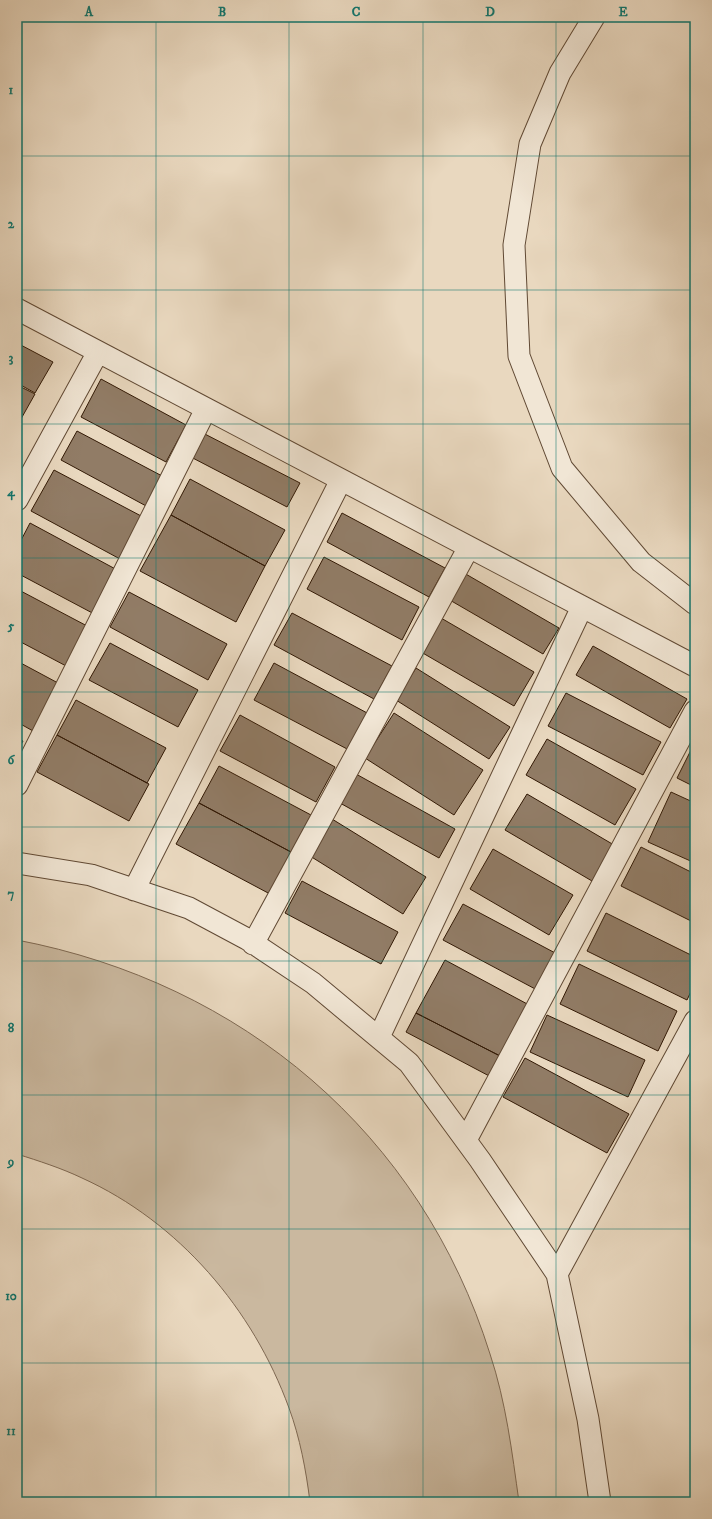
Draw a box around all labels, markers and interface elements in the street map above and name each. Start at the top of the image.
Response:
text: A [84,4,94,20]
text: B [218,4,226,20]
text: C [352,4,361,20]
text: D [485,4,495,20]
text: E [618,4,628,20]
text: 1 [9,82,14,98]
text: 2 [8,216,15,232]
text: 3 [9,350,14,366]
text: 4 [6,484,15,501]
text: 5 [7,618,15,634]
text: 6 [8,752,16,768]
text: 7 [8,886,15,902]
text: 8 [8,1020,15,1036]
text: 9 [7,1154,14,1170]
text: 10 [5,1288,17,1304]
text: 11 [6,1423,16,1439]

